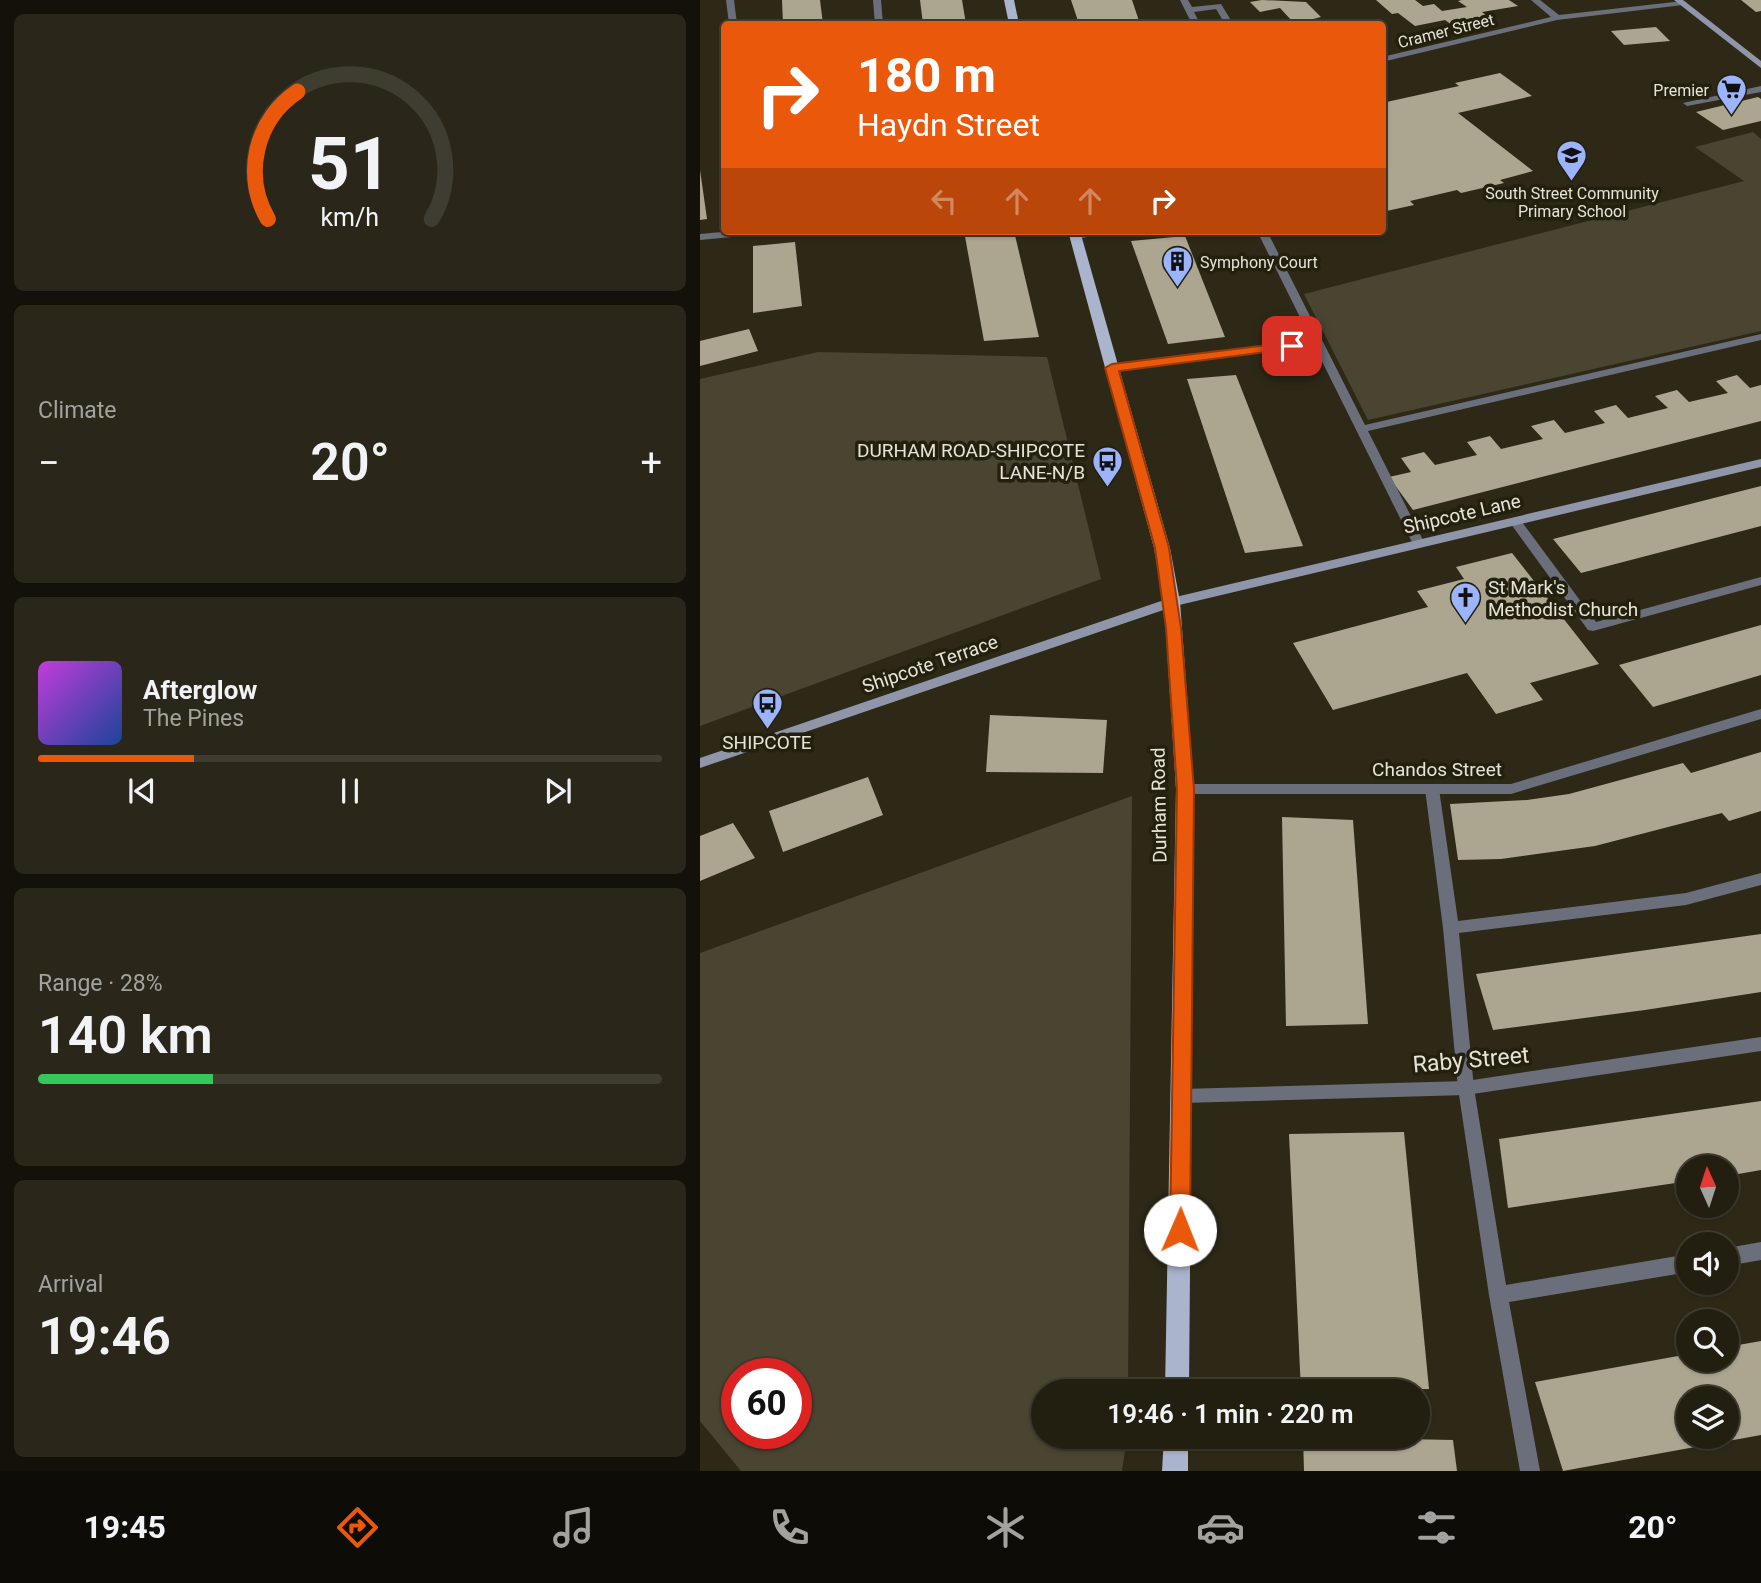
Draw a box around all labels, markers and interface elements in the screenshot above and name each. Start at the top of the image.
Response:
street label: Cramer Street [1396,10,1496,52]
text: 180 m [857,47,996,104]
icon: right [742,49,833,140]
supermarket icon: Premier [1715,73,1749,117]
place label: Premier [1653,81,1710,100]
text: Haydn Street [857,106,1040,144]
text: 51 [308,121,392,207]
school or university icon: South Street Community Primary School [1555,139,1589,183]
icon: left [925,182,963,220]
icon: ahead [998,182,1036,220]
icon: ahead [1071,182,1109,220]
icon: right [1144,182,1182,220]
place label: South Street Community Primary School [1485,184,1659,221]
text: km/h [321,203,379,232]
building icon: Symphony Court [1160,245,1194,289]
place label: Symphony Court [1200,253,1318,272]
pin [1262,316,1322,376]
icon: arrive [1273,327,1311,365]
text: Climate [38,397,117,424]
text: 20° [310,432,390,493]
place label: DURHAM ROAD-SHIPCOTE LANE-N/B [857,439,1085,484]
text: − [38,441,60,485]
text: + [640,441,662,485]
bus stop icon: DURHAM ROAD-SHIPCOTE LANE-N/B [1091,444,1125,488]
street label: Shipcote Lane [1401,489,1523,539]
place label: St Mark's Methodist Church [1488,576,1638,621]
church icon: St Mark's Methodist Church [1448,581,1482,625]
street label: Shipcote Terrace [859,630,1001,698]
text: Afterglow [143,675,257,705]
bus stop icon: SHIPCOTE [750,686,784,730]
text: The Pines [143,705,244,732]
place label: SHIPCOTE [722,731,812,754]
street label: Durham Road [1146,747,1172,863]
street label: Chandos Street [1372,758,1502,781]
icon: previous [123,772,161,810]
icon: pause [331,772,369,810]
icon: next [539,772,577,810]
text: Range · 28% [38,970,163,997]
text: 140 km [38,1005,213,1066]
street label: Raby Street [1412,1041,1530,1079]
north arrow [1676,1155,1740,1218]
map controls [1676,1155,1739,1449]
position arrow [1143,1193,1217,1267]
button: sound [1676,1232,1739,1295]
text: Arrival [38,1271,103,1298]
text: 19:46 [38,1306,171,1367]
button: search [1676,1309,1739,1372]
speed limit sign: 60 [721,1358,812,1449]
button: layers [1676,1386,1739,1449]
text: 19:46 · 1 min · 220 m [1107,1399,1354,1429]
icon: directions [333,1503,382,1552]
icon: music [549,1503,598,1552]
icon: phone [765,1503,814,1552]
icon: climate [981,1503,1030,1552]
icon: car [1196,1503,1245,1552]
icon: filters [1412,1503,1461,1552]
text: 19:45 [83,1508,166,1546]
text: 20° [1628,1508,1677,1546]

